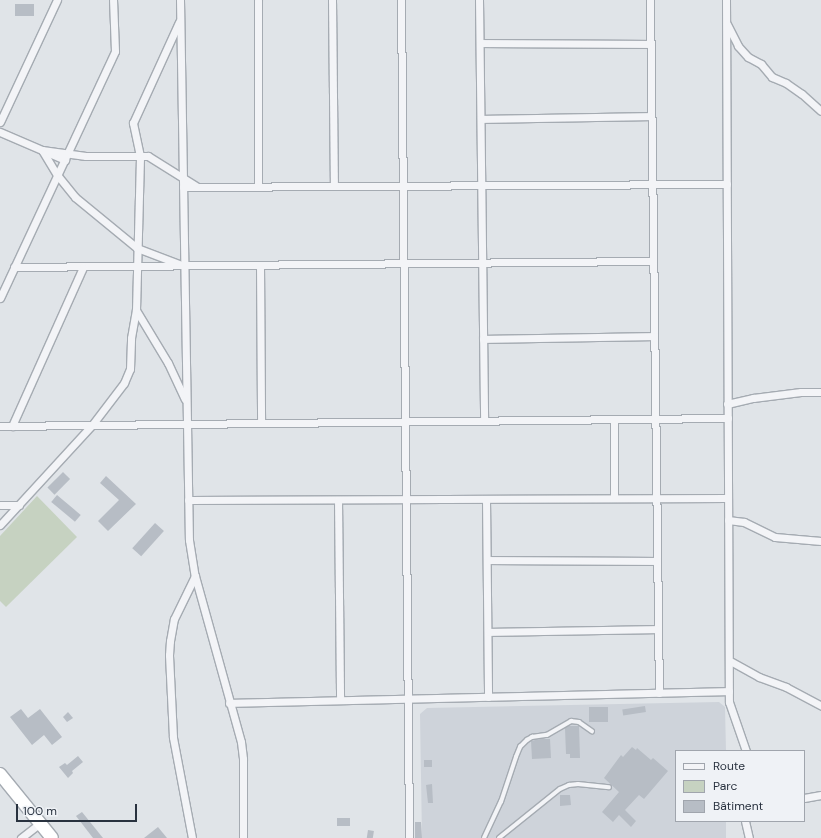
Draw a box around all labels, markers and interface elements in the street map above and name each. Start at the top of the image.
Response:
legend [675,750,805,822]
text: Route [713,758,745,774]
text: Parc [713,778,737,794]
scale bar [18,796,139,822]
text: Bâtiment [713,798,763,814]
text: 100 m [23,803,57,819]

